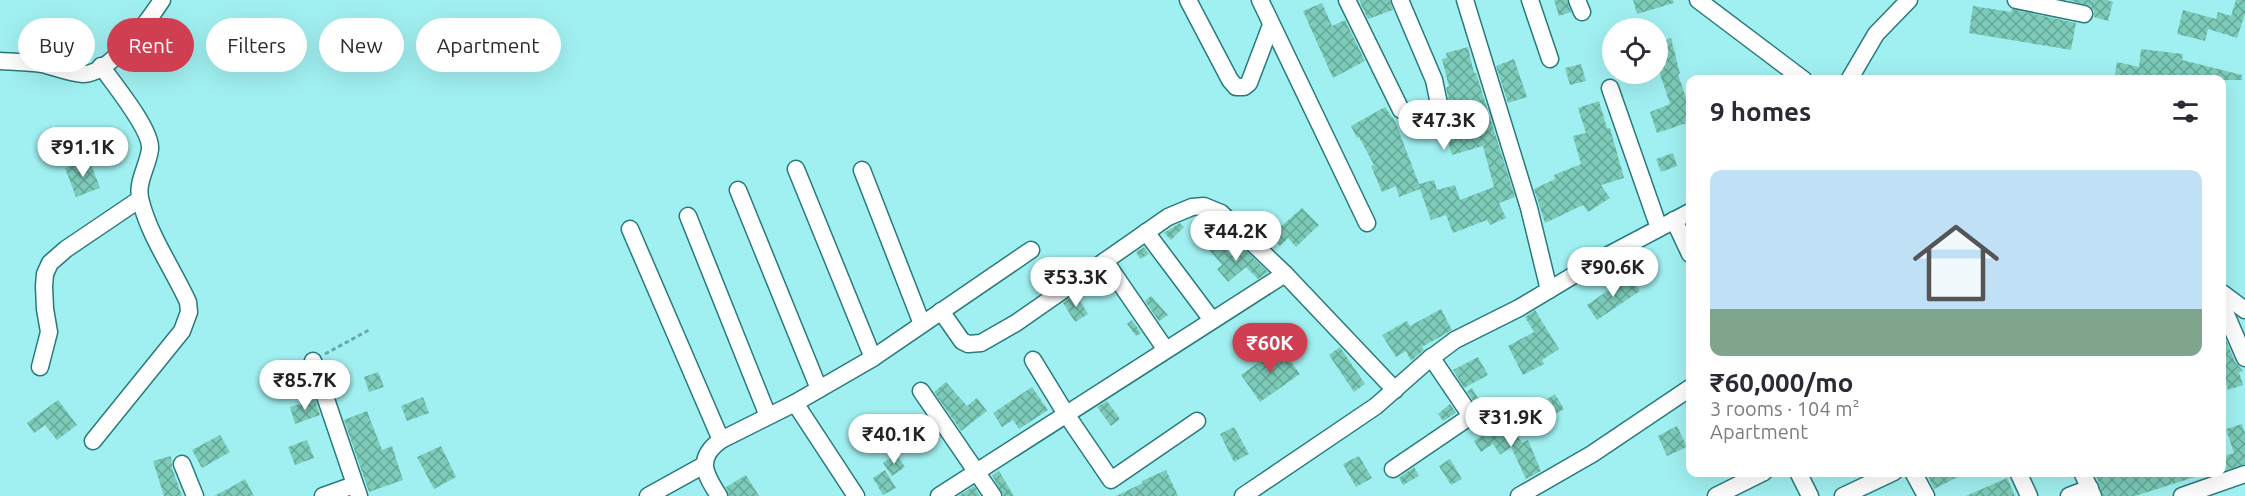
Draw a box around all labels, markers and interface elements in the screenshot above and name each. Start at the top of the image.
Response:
chip: Buy [18,18,95,72]
chip: Rent [107,18,194,72]
chip: Filters [206,18,307,72]
chip: New [319,18,404,72]
chip: Apartment [416,18,561,72]
map controls [1602,18,1668,84]
button: locate [1602,18,1668,84]
icon: filters [2169,95,2202,128]
text: 9 homes [1710,97,1811,126]
pin: ₹47.3K [1395,100,1493,151]
text: ₹47.3K [1412,108,1476,131]
pin: ₹91.1K [34,127,132,178]
text: ₹91.1K [51,135,115,158]
icon: home [1902,209,2010,317]
pin: ₹44.2K [1187,211,1285,262]
text: ₹44.2K [1204,219,1268,242]
pin: ₹90.6K [1564,247,1662,298]
text: ₹90.6K [1581,255,1645,278]
pin: ₹53.3K [1027,257,1125,308]
text: ₹53.3K [1044,265,1108,288]
pin: ₹60K [1234,323,1306,374]
text: ₹60K [1246,331,1294,354]
pin: ₹85.7K [256,360,354,411]
text: ₹85.7K [273,368,337,391]
text: ₹60,000/mo [1710,368,1853,397]
pin: ₹31.9K [1462,397,1560,448]
text: 3 rooms · 104 m² [1710,397,1860,420]
text: ₹31.9K [1479,405,1543,428]
pin: ₹40.1K [845,414,943,465]
text: Apartment [1710,420,1808,443]
text: ₹40.1K [862,422,926,445]

